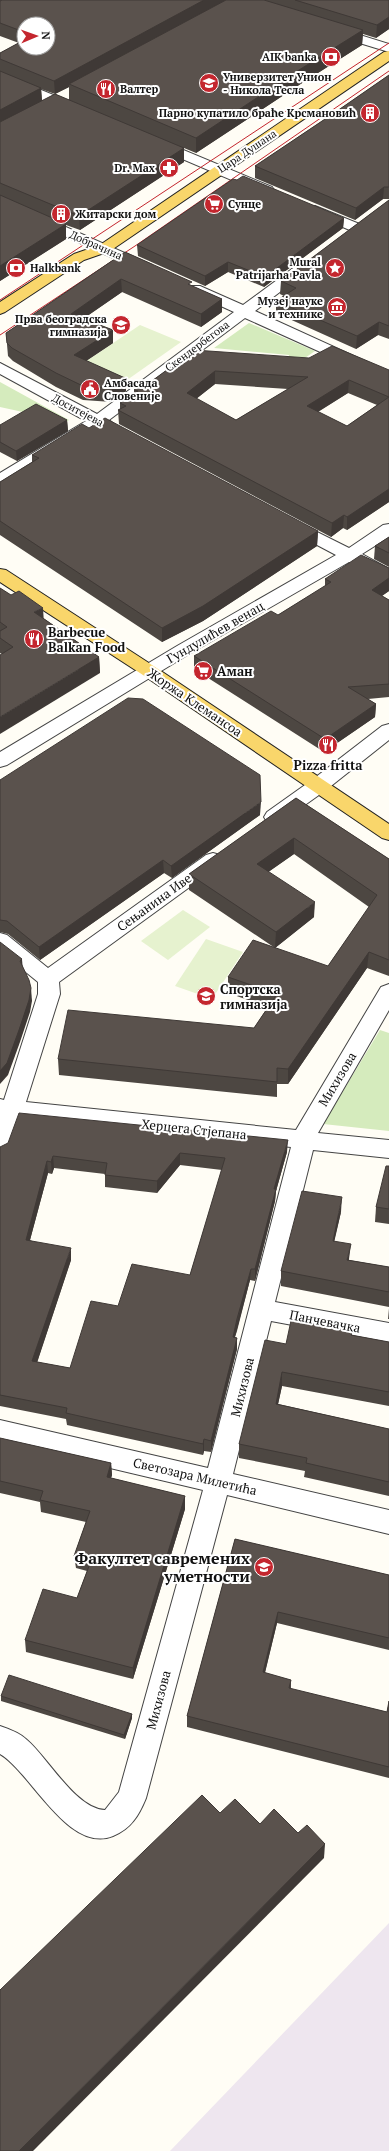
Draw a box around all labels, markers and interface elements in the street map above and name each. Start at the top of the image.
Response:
north arrow [16,16,56,56]
text: N [39,31,53,41]
bank icon: AIK banka [320,46,342,68]
place label: AIK banka [262,50,317,64]
place label: Универзитет Унион - Никола Тесла [223,70,332,97]
school or university icon: Универзитет Унион - Никола Тесла [198,72,220,94]
restaurant icon: Валтер [95,78,117,100]
place label: Валтер [120,82,159,96]
building icon: Парно купатило браће Крсмановић [359,102,381,124]
place label: Парно купатило браће Крсмановић [159,106,356,120]
street label: Цара Душана [215,126,279,176]
pharmacy icon: Dr. Max [158,157,180,179]
place label: Dr. Max [114,161,156,175]
supermarket icon: Сунце [203,193,225,215]
place label: Сунце [228,197,261,211]
building icon: Житарски дом [50,203,72,225]
place label: Житарски дом [75,207,157,221]
street label: Добрачина [67,227,125,263]
place label: Mural Patrijarha Pavla [236,255,321,282]
bank icon: Halkbank [5,257,27,279]
place icon: Mural Patrijarha Pavla [324,257,346,279]
place label: Halkbank [30,261,81,275]
place label: Музеј науке и технике [258,294,323,321]
museum icon: Музеј науке и технике [326,296,348,318]
place label: Прва београдска гимназија [15,312,107,339]
school or university icon: Прва београдска гимназија [110,314,132,336]
street label: Скендербегова [162,317,232,375]
place label: Амбасада Словеније [104,376,160,403]
public building icon: Амбасада Словеније [79,378,101,400]
street label: Доситејева [50,391,107,430]
street label: Гундулићев венац [163,597,267,667]
place label: Barbecue Balkan Food [48,623,126,656]
restaurant icon: Barbecue Balkan Food [23,628,45,650]
supermarket icon: Аман [192,660,214,682]
place label: Аман [217,662,253,680]
street label: Жоржа Клемансоа [144,664,246,741]
restaurant icon: Pizza fritta [317,734,339,756]
place label: Pizza fritta [294,756,363,774]
street label: Сењанина Иве [113,869,195,935]
place label: Спортска гимназија [220,980,288,1013]
school or university icon: Спортска гимназија [195,985,217,1007]
street label: Михизова [314,1048,361,1110]
street label: Херцега Стјепана [140,1115,248,1144]
street label: Панчевачка [288,1305,362,1337]
street label: Михизова [226,1355,258,1419]
street label: Светозара Милетића [131,1453,259,1499]
place label: Факултет савремених уметности [75,1547,250,1587]
school or university icon: Факултет савремених уметности [253,1556,275,1578]
street label: Михизова [141,1668,175,1732]

